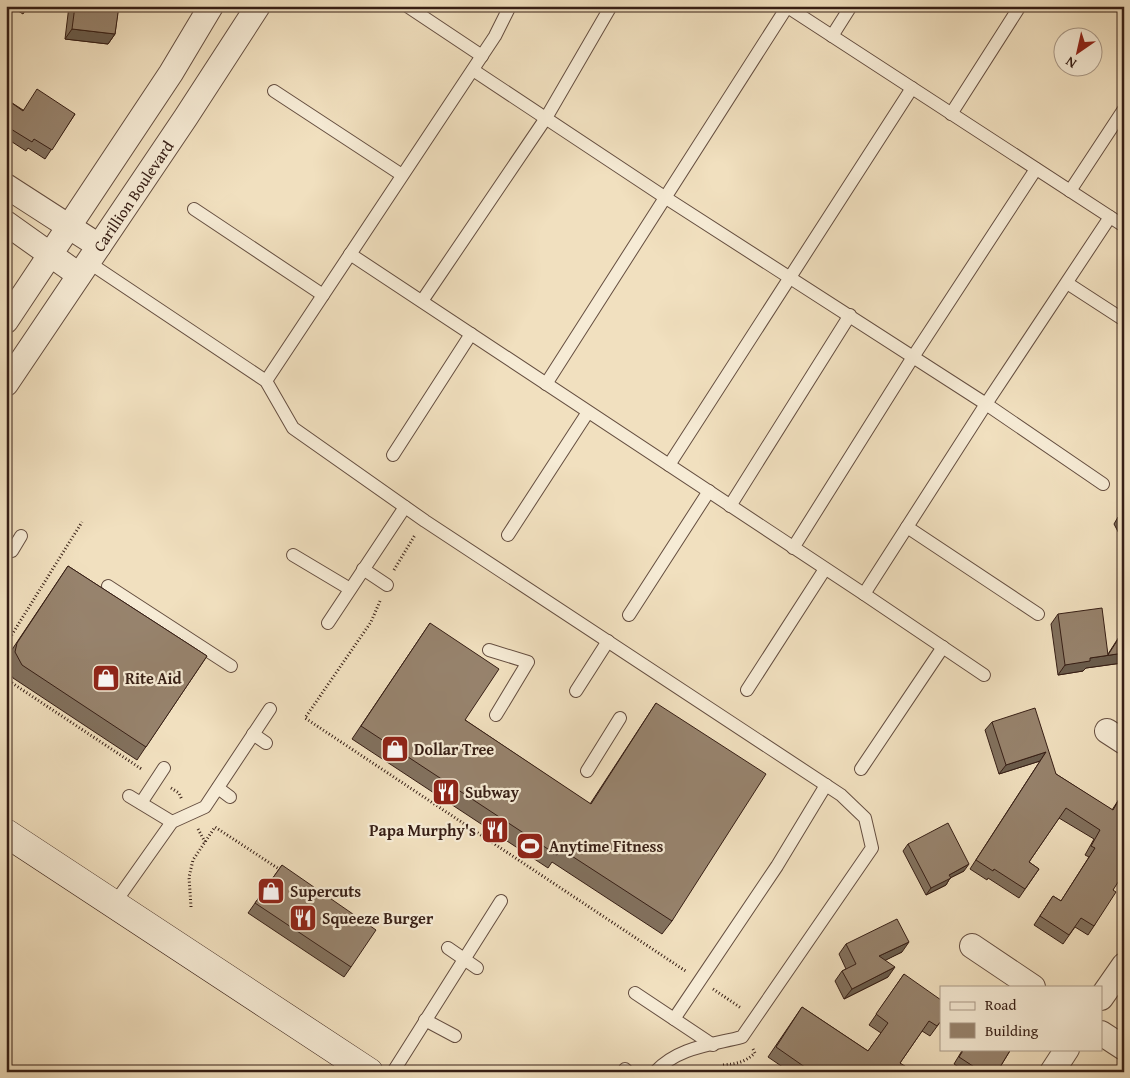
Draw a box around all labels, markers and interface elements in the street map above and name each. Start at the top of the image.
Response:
north arrow [1052,28,1102,78]
text: N [1061,52,1080,74]
street label: Carillion Boulevard [87,135,179,256]
shop icon: Rite Aid [91,663,121,693]
place label: Rite Aid [125,666,183,690]
shop icon: Dollar Tree [380,734,410,764]
place label: Dollar Tree [414,737,494,761]
restaurant icon: Subway [431,777,461,807]
place label: Subway [465,780,520,804]
restaurant icon: Papa Murphy's [480,815,510,845]
place label: Papa Murphy's [369,818,476,842]
sports icon: Anytime Fitness [515,831,545,861]
place label: Anytime Fitness [549,834,663,858]
shop icon: Supercuts [256,876,286,906]
place label: Supercuts [290,879,361,903]
restaurant icon: Squeeze Burger [288,903,318,933]
place label: Squeeze Burger [322,906,434,930]
legend [940,986,1102,1050]
text: Road [985,994,1016,1015]
text: Building [985,1020,1039,1041]

